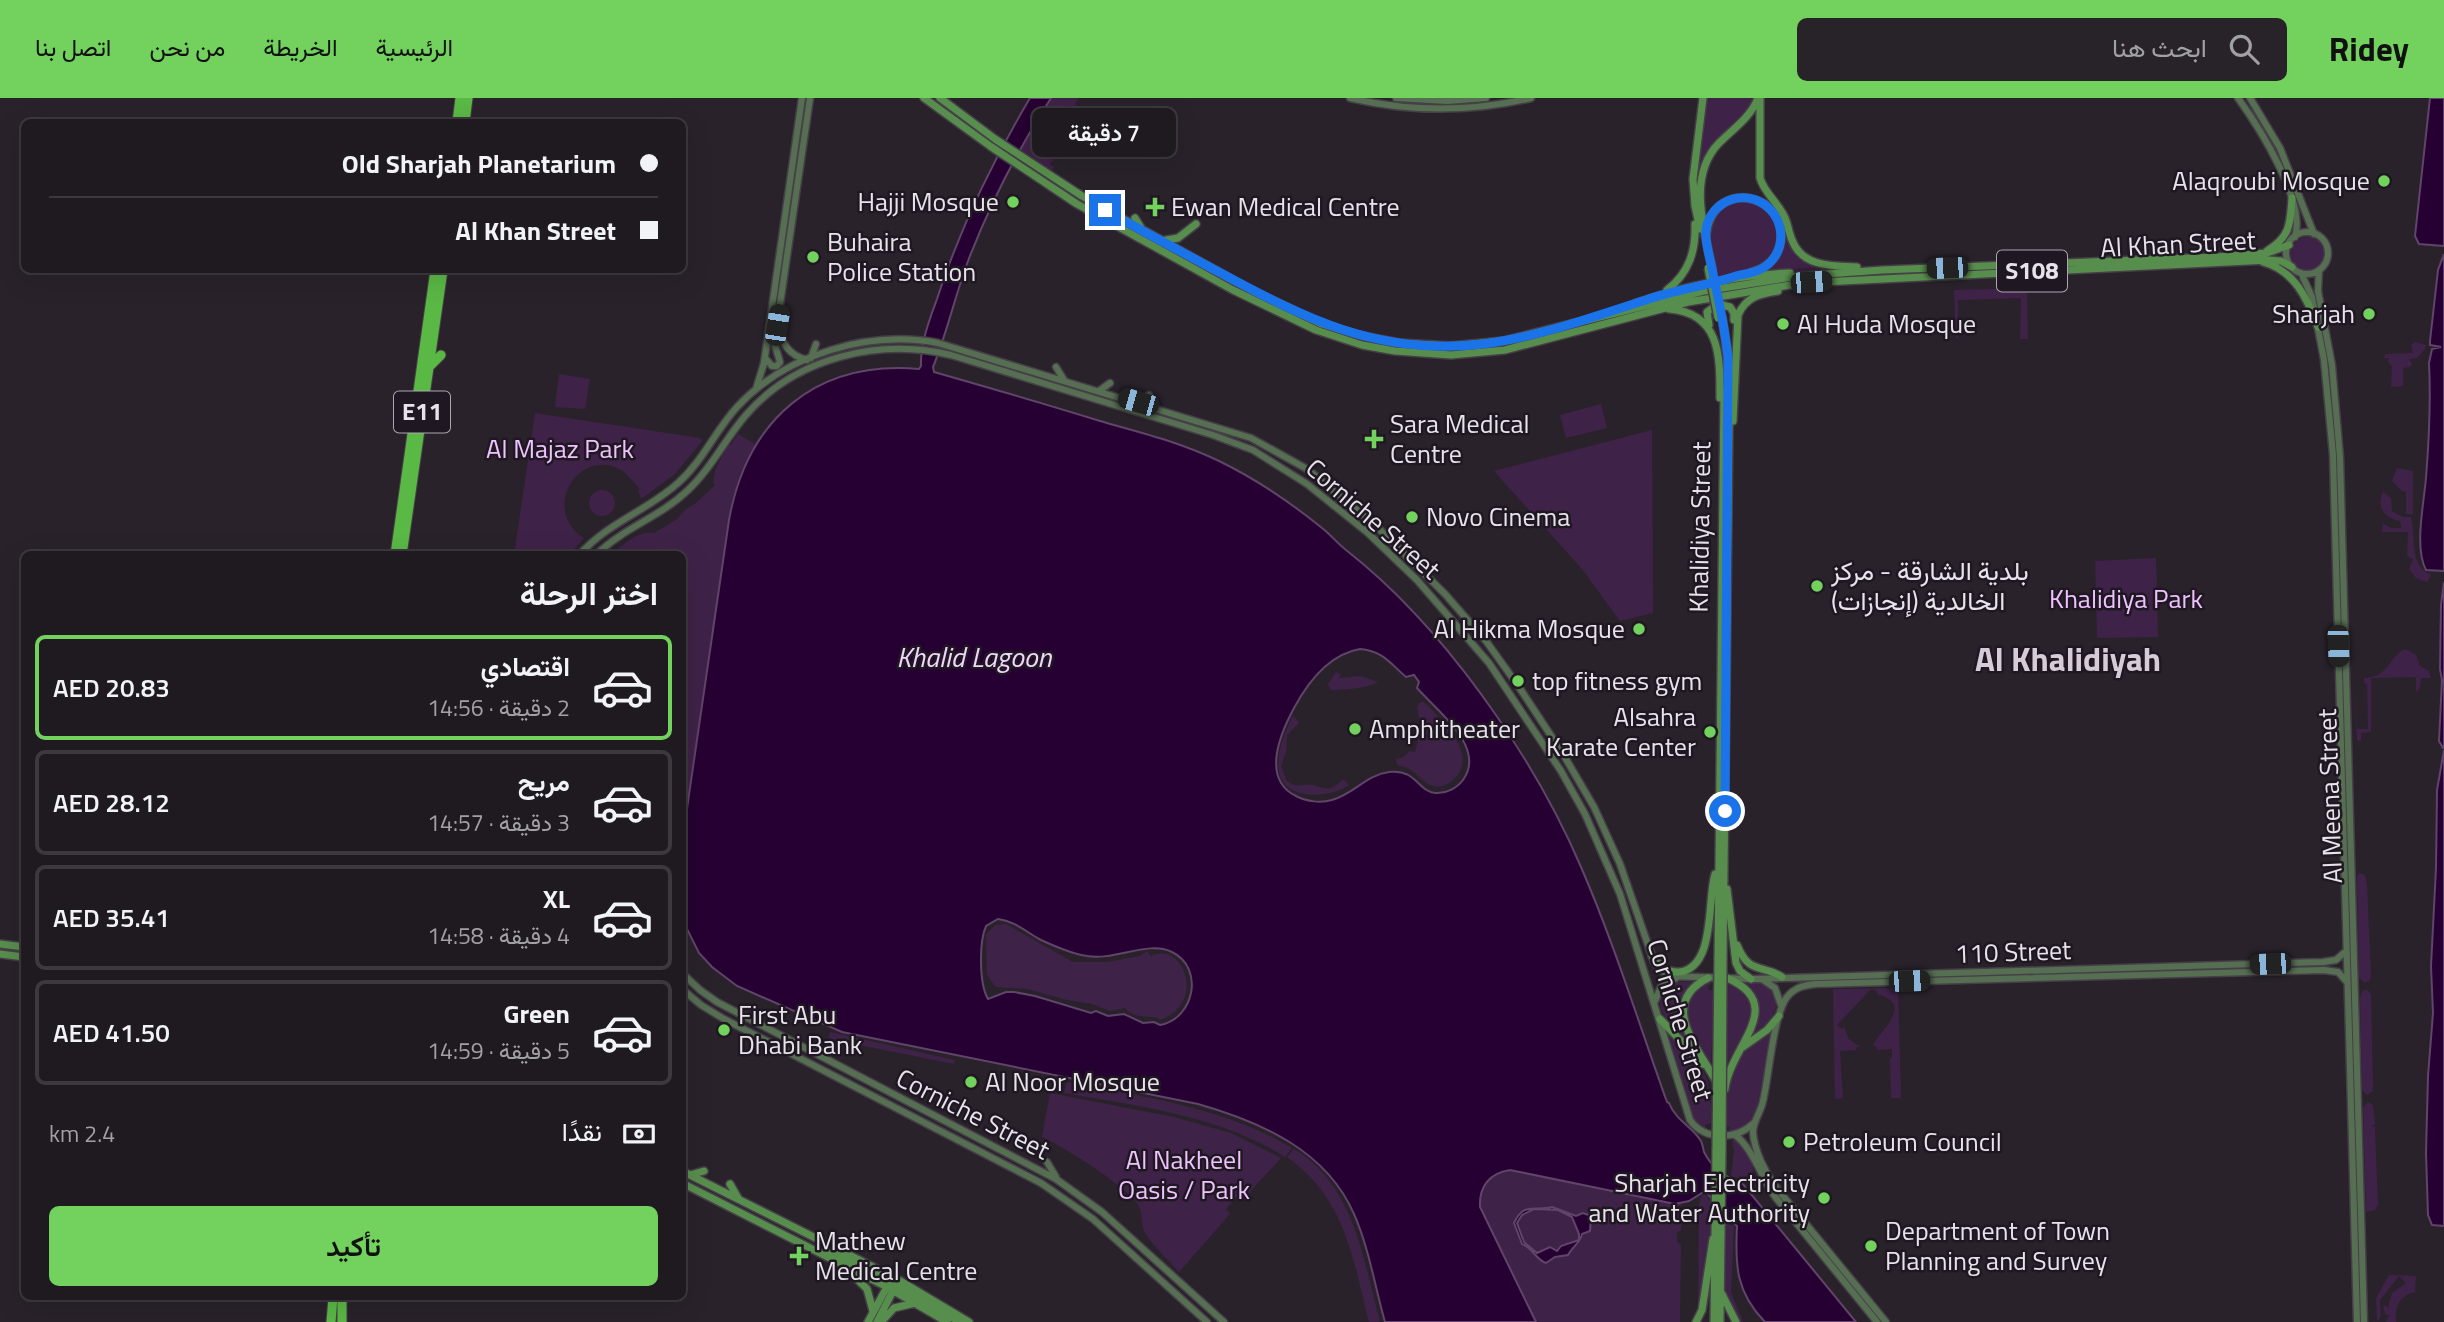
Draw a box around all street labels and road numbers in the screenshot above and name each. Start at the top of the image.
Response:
street label: Al Khan Street [2099,220,2257,267]
road number: S108 [1997,251,2067,292]
road number: E11 [394,391,450,432]
street label: Khalidiya Street [1679,441,1720,613]
street label: Corniche Street [1297,449,1449,588]
street label: Al Meena Street [2307,708,2352,884]
street label: 110 Street [1954,930,2072,973]
street label: Corniche Street [1637,934,1724,1106]
street label: Corniche Street [890,1058,1057,1169]

